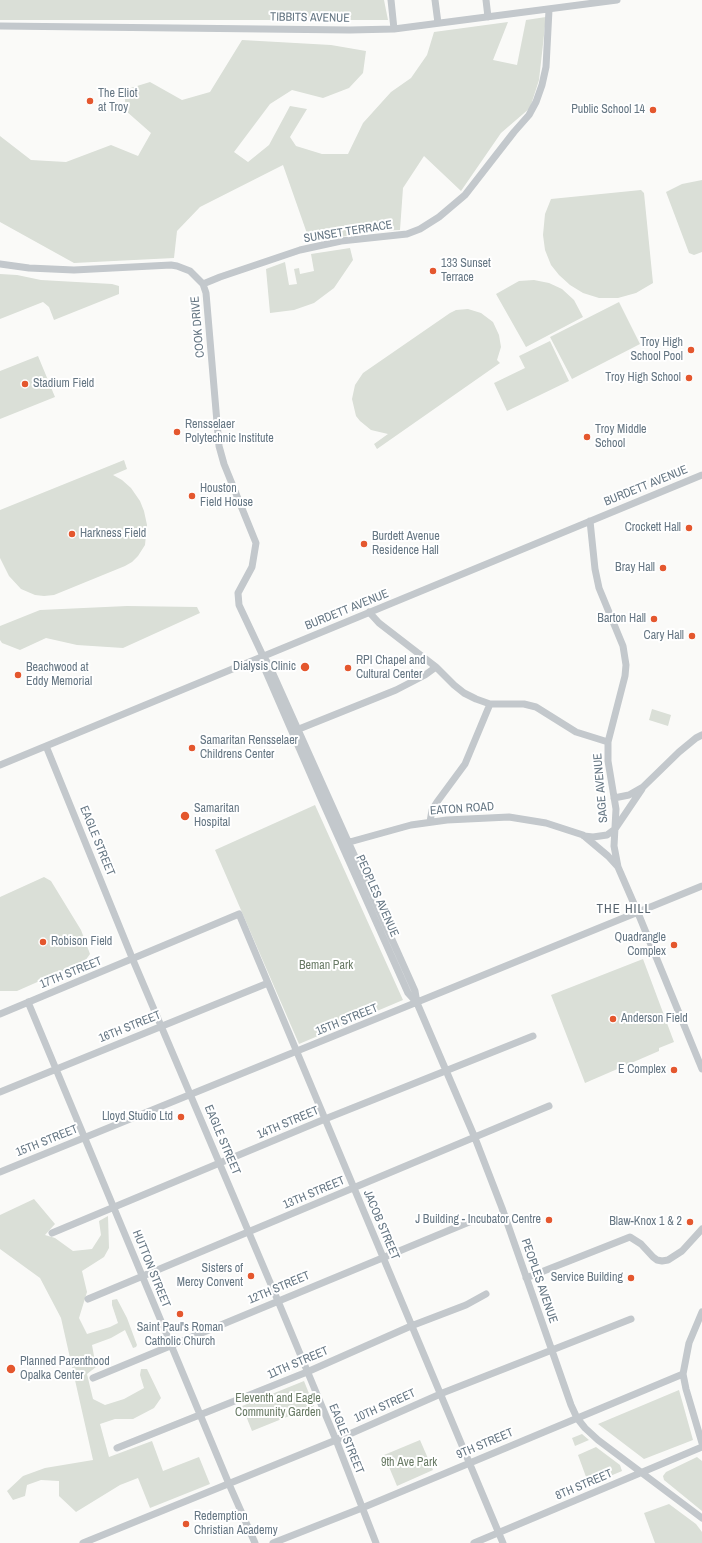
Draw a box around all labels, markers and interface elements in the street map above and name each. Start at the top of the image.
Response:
street label: TIBBITS AVENUE [270,10,350,26]
place label: The Eliot at Troy [98,87,137,115]
marker: The Eliot at Troy [85,96,95,106]
place label: Public School 14 [571,103,645,117]
marker: Public School 14 [648,105,658,115]
street label: SUNSET TERRACE [303,218,393,246]
place label: 133 Sunset Terrace [441,257,491,285]
marker: 133 Sunset Terrace [428,266,438,276]
street label: COOK DRIVE [188,296,208,358]
place label: Troy High School Pool [630,336,683,364]
marker: Troy High School Pool [686,345,696,355]
place label: Troy High School [605,371,681,385]
marker: Troy High School [684,373,694,383]
place label: Stadium Field [33,377,94,391]
marker: Stadium Field [20,379,30,389]
place label: Rensselaer Polytechnic Institute [185,418,274,446]
place label: Troy Middle School [595,423,647,451]
marker: Rensselaer Polytechnic Institute [172,427,182,437]
marker: Troy Middle School [582,432,592,442]
street label: BURDETT AVENUE [602,463,690,509]
place label: Houston Field House [200,482,253,510]
marker: Houston Field House [187,491,197,501]
place label: Crockett Hall [625,521,681,535]
marker: Crockett Hall [684,523,694,533]
place label: Harkness Field [80,527,146,541]
marker: Harkness Field [67,529,77,539]
place label: Burdett Avenue Residence Hall [372,530,440,558]
marker: Burdett Avenue Residence Hall [359,539,369,549]
place label: Bray Hall [615,561,655,575]
marker: Bray Hall [658,563,668,573]
street label: BURDETT AVENUE [303,587,391,633]
place label: Barton Hall [597,612,646,626]
marker: Barton Hall [649,614,659,624]
place label: Cary Hall [644,629,684,643]
marker: Cary Hall [687,631,697,641]
place label: RPI Chapel and Cultural Center [356,654,425,682]
place label: Dialysis Clinic [233,660,296,674]
place label: Beachwood at Eddy Memorial [26,661,92,689]
marker: Dialysis Clinic [299,661,311,673]
marker: RPI Chapel and Cultural Center [343,663,353,673]
marker: Beachwood at Eddy Memorial [13,670,23,680]
place label: Samaritan Rensselaer Childrens Center [200,734,298,762]
marker: Samaritan Rensselaer Childrens Center [187,743,197,753]
street label: SAGE AVENUE [591,753,611,823]
street label: EATON ROAD [429,800,495,818]
place label: Samaritan Hospital [194,802,239,830]
street label: EAGLE STREET [76,804,118,878]
marker: Samaritan Hospital [179,810,191,822]
street label: PEOPLES AVENUE [352,853,402,939]
district label: THE HILL [597,902,651,918]
place label: Quadrangle Complex [615,931,666,959]
place label: Robison Field [51,935,112,949]
marker: Robison Field [38,937,48,947]
marker: Quadrangle Complex [669,940,679,950]
street label: 17TH STREET [38,954,104,992]
park label: Beman Park [299,959,353,973]
street label: 15TH STREET [314,1001,380,1039]
street label: 16TH STREET [97,1008,163,1046]
place label: Anderson Field [621,1012,688,1026]
marker: Anderson Field [608,1014,618,1024]
place label: E Complex [618,1063,666,1077]
marker: E Complex [669,1065,679,1075]
street label: EAGLE STREET [201,1103,243,1177]
street label: 14TH STREET [255,1104,321,1142]
place label: Lloyd Studio Ltd [102,1110,173,1124]
marker: Lloyd Studio Ltd [176,1112,186,1122]
street label: 15TH STREET [14,1122,80,1160]
street label: 13TH STREET [281,1174,347,1212]
street label: JACOB STREET [360,1188,402,1262]
place label: J Building - Incubator Centre [415,1213,541,1227]
marker: J Building - Incubator Centre [544,1215,554,1225]
place label: Blaw-Knox 1 & 2 [609,1215,682,1229]
marker: Blaw-Knox 1 & 2 [685,1217,695,1227]
street label: HUTTON STREET [129,1228,173,1310]
street label: PEOPLES AVENUE [518,1237,560,1325]
place label: Sisters of Mercy Convent [177,1262,243,1290]
street label: 12TH STREET [246,1269,312,1307]
marker: Sisters of Mercy Convent [246,1271,256,1281]
place label: Service Building [551,1271,623,1285]
marker: Service Building [626,1273,636,1283]
marker: Saint Paul's Roman Catholic Church [175,1309,185,1319]
place label: Saint Paul's Roman Catholic Church [137,1321,223,1349]
street label: 11TH STREET [265,1344,331,1382]
place label: Planned Parenthood Opalka Center [20,1355,110,1383]
marker: Planned Parenthood Opalka Center [5,1363,17,1375]
street label: 10TH STREET [352,1386,418,1426]
park label: Eleventh and Eagle Community Garden [235,1392,321,1420]
street label: EAGLE STREET [325,1402,367,1476]
street label: 9TH STREET [455,1426,515,1462]
park label: 9th Ave Park [381,1456,437,1470]
street label: 8TH STREET [554,1467,614,1503]
place label: Redemption Christian Academy [194,1510,278,1538]
marker: Redemption Christian Academy [181,1519,191,1529]

